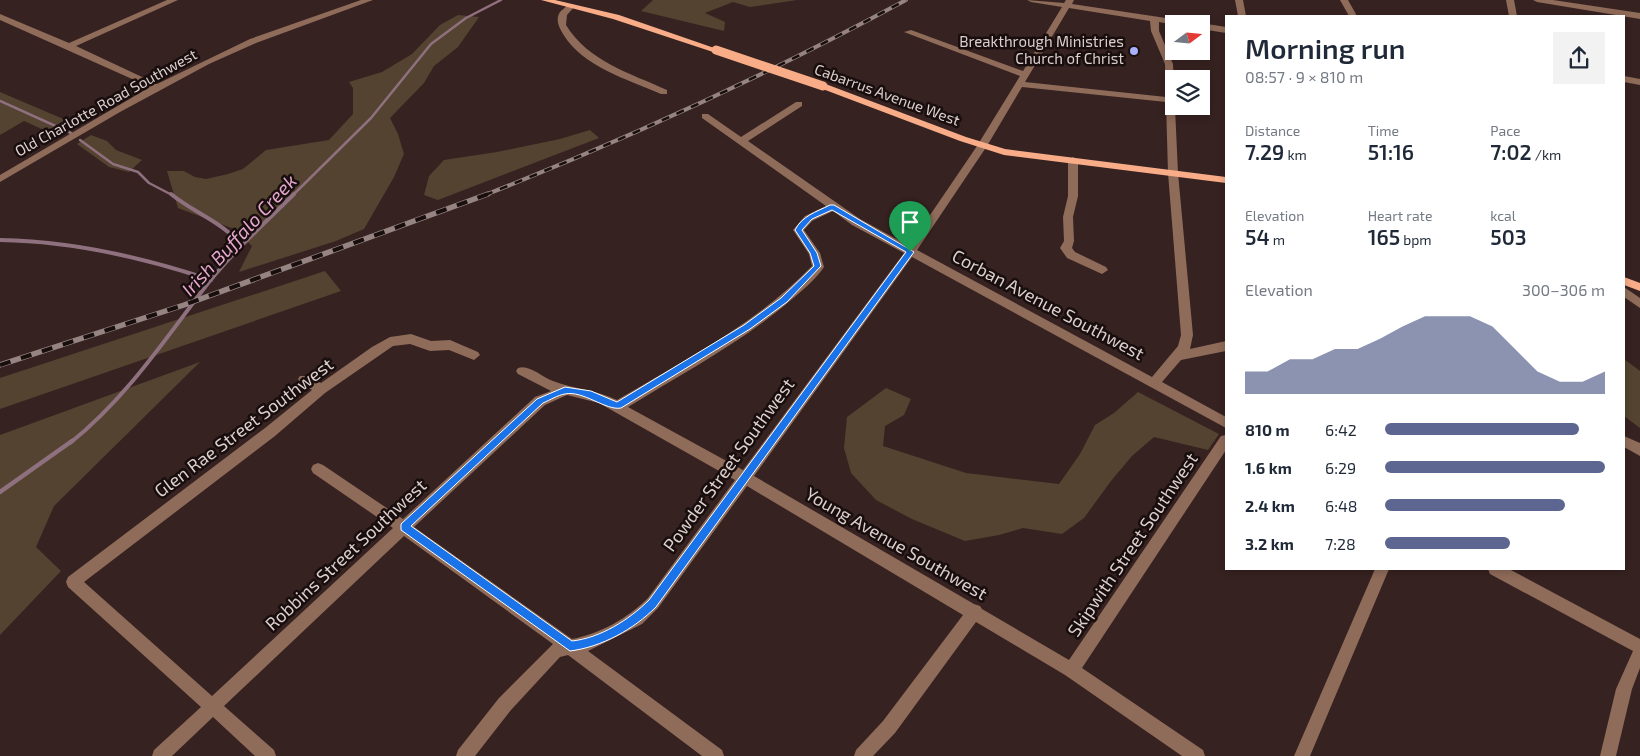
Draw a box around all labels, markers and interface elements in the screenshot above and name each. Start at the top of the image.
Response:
north arrow [1165,15,1210,60]
map controls [1165,15,1210,115]
text: Morning run [1245,31,1405,65]
place label: Breakthrough Ministries Church of Christ [959,32,1124,67]
button: share [1553,32,1605,84]
street label: Old Charlotte Road Southwest [11,44,200,160]
marker: Breakthrough Ministries Church of Christ [1128,45,1140,57]
street label: Cabarrus Avenue West [812,59,963,129]
text: 08:57 · 9 × 810 m [1245,67,1363,86]
button: layers [1165,70,1210,115]
text: Distance [1245,122,1300,139]
text: Time [1368,122,1399,139]
text: Pace [1490,122,1520,139]
text: 7.29 [1245,139,1284,164]
text: 51:16 [1368,139,1414,164]
text: 7:02 [1490,139,1532,164]
text: km [1284,146,1307,163]
text: /km [1532,146,1561,163]
water label: Irish Buffalo Creek [176,169,301,300]
pin [889,201,931,252]
text: Elevation [1245,207,1304,224]
text: Heart rate [1368,207,1432,224]
text: kcal [1490,207,1516,224]
icon: arrive [896,208,924,236]
text: 54 [1245,224,1270,249]
text: 165 [1368,224,1400,249]
text: 503 [1490,224,1527,249]
text: m [1270,231,1285,248]
text: bpm [1400,231,1432,248]
street label: Corban Avenue Southwest [949,244,1148,364]
text: Elevation [1245,280,1313,299]
text: 300–306 m [1522,280,1605,299]
street label: Glen Rae Street Southwest [150,353,337,502]
street label: Powder Street Southwest [658,373,798,555]
text: 810 m [1245,420,1290,439]
text: 6:42 [1325,420,1357,439]
street label: Skipwith Street Southwest [1062,448,1202,641]
text: 1.6 km [1245,458,1292,477]
text: 6:29 [1325,458,1356,477]
street label: Robbins Street Southwest [260,474,431,635]
street label: Young Avenue Southwest [802,482,991,604]
text: 2.4 km [1245,496,1295,515]
text: 6:48 [1325,496,1357,515]
text: 3.2 km [1245,534,1294,553]
text: 7:28 [1325,534,1356,553]

